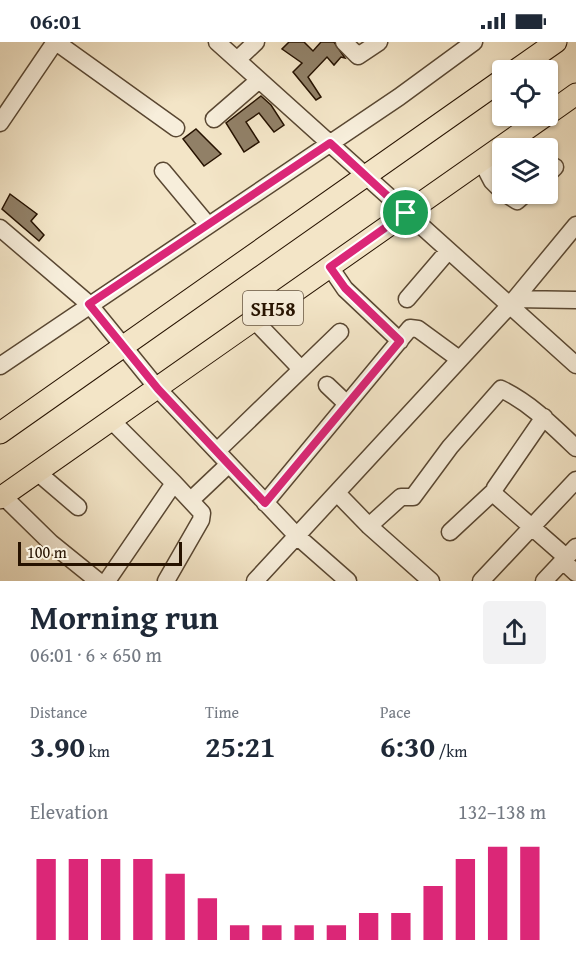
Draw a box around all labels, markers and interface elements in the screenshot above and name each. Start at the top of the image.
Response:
text: 06:01 [30,5,82,37]
map controls [492,60,558,204]
button: locate [492,60,558,126]
button: layers [492,138,558,204]
pin [380,187,431,238]
icon: arrive [389,196,422,229]
road number: SH58 [243,291,303,325]
scale bar [18,539,182,566]
text: 100 m [27,540,67,564]
text: Morning run [30,593,219,641]
button: share [483,601,546,664]
text: 06:01 · 6 × 650 m [30,640,162,669]
text: Distance [30,700,87,724]
text: Time [205,700,239,724]
text: Pace [380,700,411,724]
text: 3.90 [30,724,85,768]
text: 25:21 [205,724,276,768]
text: 6:30 [380,724,435,768]
text: km [85,739,110,763]
text: /km [435,739,467,763]
text: Elevation [30,797,108,826]
text: 132–138 m [458,797,546,826]

